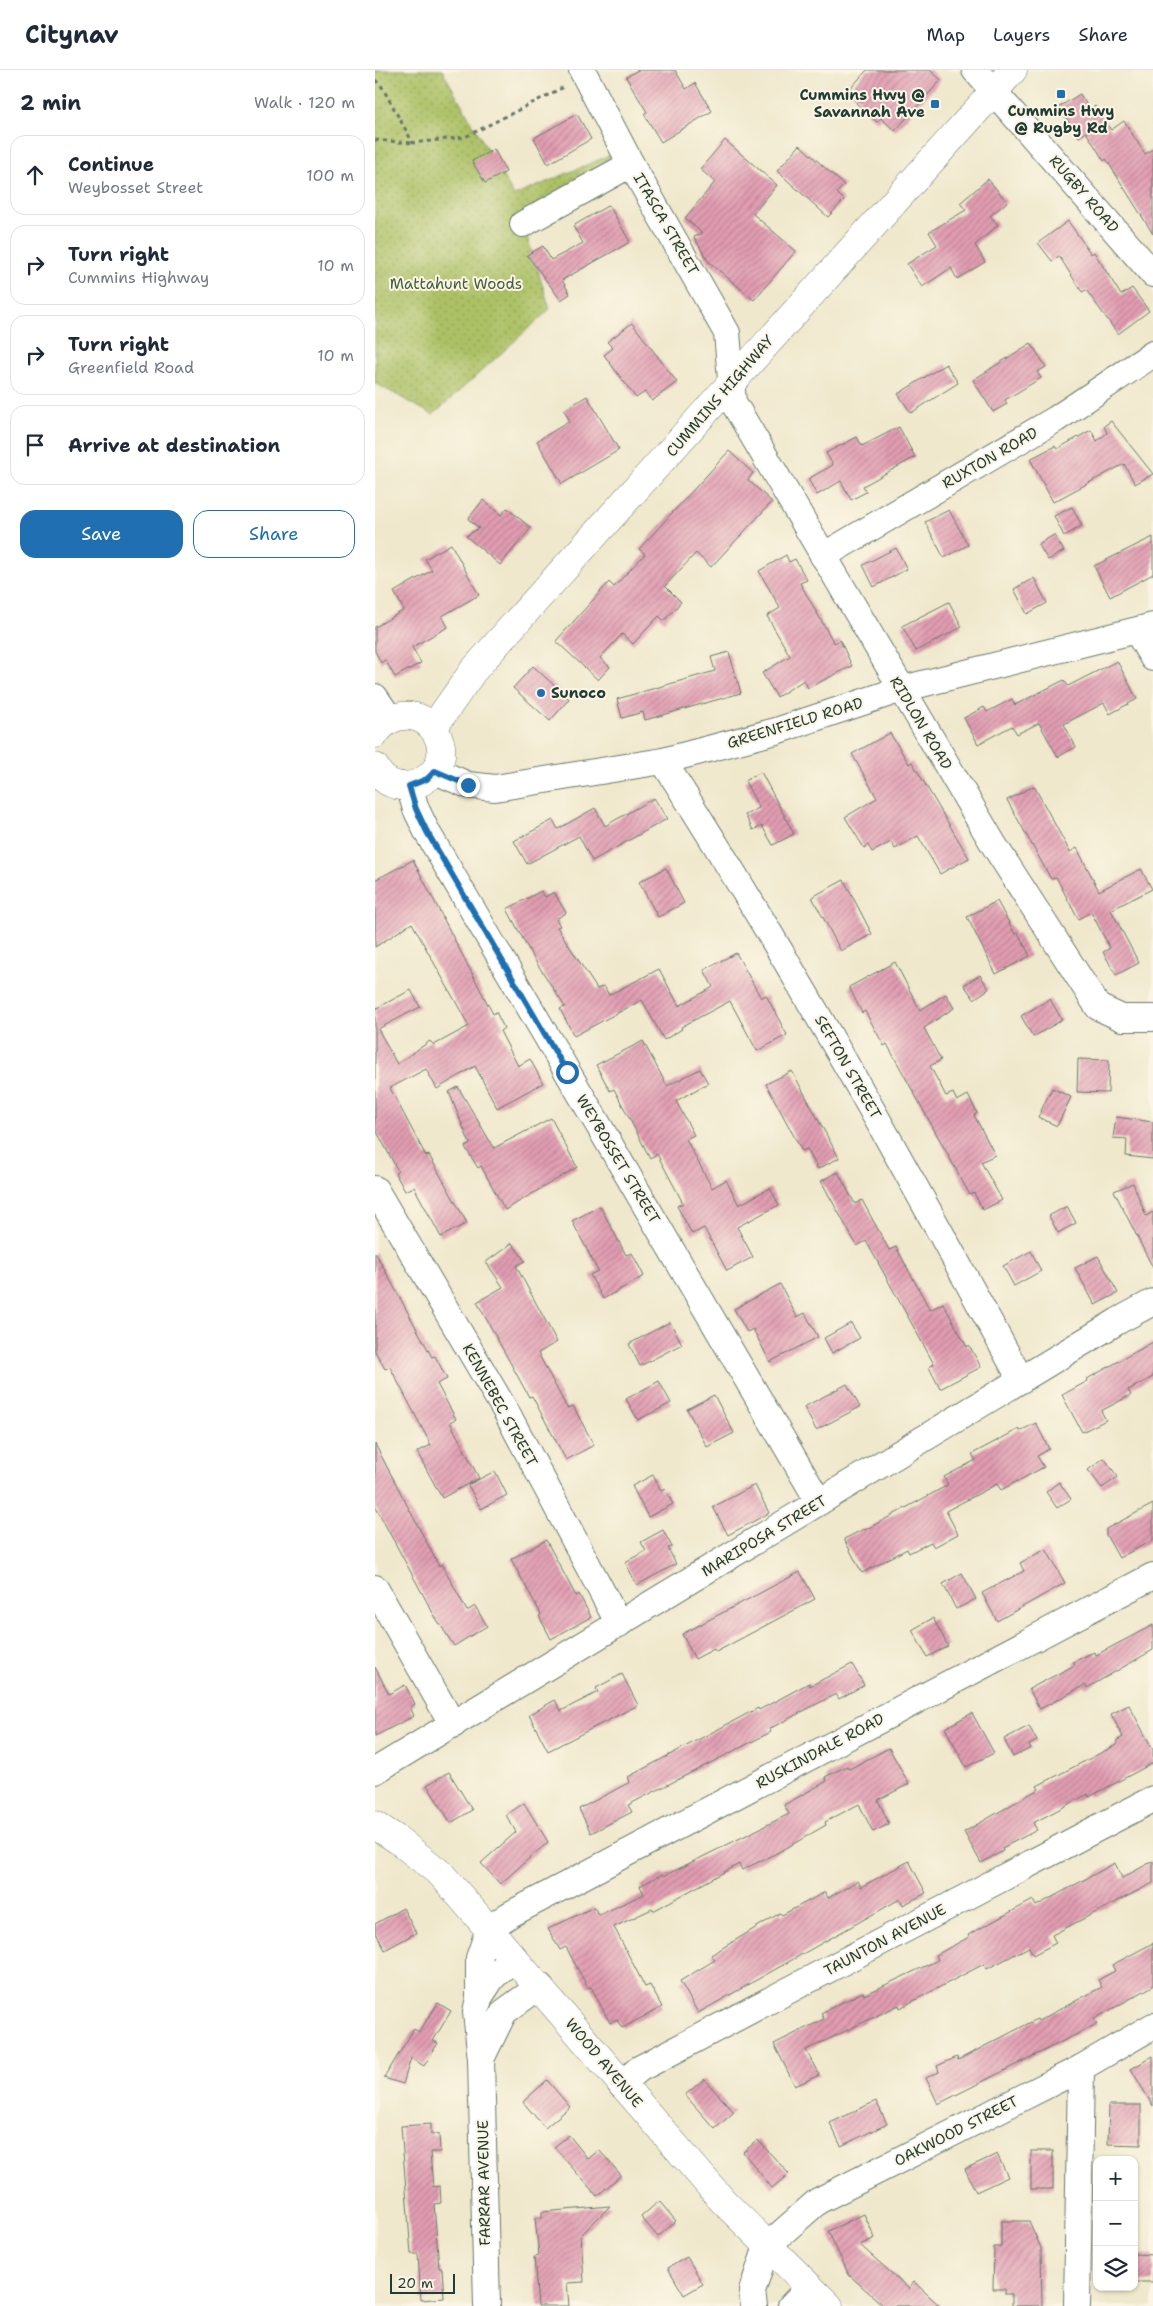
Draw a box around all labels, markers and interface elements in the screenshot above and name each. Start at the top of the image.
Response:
text: Citynav [25,19,119,51]
text: Map [927,23,965,47]
text: Layers [993,23,1050,47]
text: Share [1078,23,1128,47]
place label: Cummins Hwy @ Savannah Ave [799,85,925,122]
marker: Cummins Hwy @ Rugby Rd [1055,88,1067,100]
text: 2 min [20,89,81,117]
text: Walk · 120 m [254,92,355,113]
marker: Cummins Hwy @ Savannah Ave [929,98,941,110]
place label: Cummins Hwy @ Rugby Rd [1008,101,1114,138]
street label: RUGBY ROAD [1045,151,1123,237]
text: Continue [68,152,154,177]
icon: ahead [21,161,49,189]
text: 100 m [306,165,354,186]
street label: ITASCA STREET [629,169,703,279]
text: Weybosset Street [68,177,203,198]
text: Turn right [68,242,169,267]
icon: right [21,251,49,279]
text: 10 m [317,255,354,276]
text: Cummins Highway [68,267,209,288]
park label: Mattahunt Woods [390,274,522,294]
street label: CUMMINS HIGHWAY [662,331,778,461]
text: Turn right [68,332,169,357]
icon: right [21,341,49,369]
text: 10 m [317,345,354,366]
text: Greenfield Road [68,357,194,378]
street label: RUXTON ROAD [939,422,1041,493]
icon: arrive [21,431,49,459]
text: Arrive at destination [68,433,280,458]
button: Save [20,510,183,558]
button: Share [193,510,355,558]
street label: RIDLON ROAD [885,673,957,773]
place label: Sunoco [551,683,606,703]
marker: Sunoco [535,687,547,699]
street label: GREENFIELD ROAD [725,693,865,753]
route end [457,774,480,797]
street label: SEFTON STREET [810,1012,886,1122]
route start [556,1061,579,1084]
street label: WEYBOSSET STREET [571,1091,665,1227]
street label: KENNEBEC STREET [458,1340,542,1470]
street label: MARIPOSA STREET [698,1491,830,1581]
street label: RUSKINDALE ROAD [752,1709,888,1793]
street label: TAUNTON AVENUE [821,1899,949,1981]
street label: WOOD AVENUE [561,2014,647,2112]
street label: OAKWOOD STREET [891,2091,1021,2171]
street label: FARRAR AVENUE [473,2120,495,2246]
map controls [1093,2156,1138,2291]
button: + [1093,2156,1138,2201]
button: − [1093,2201,1138,2246]
button: layers [1093,2246,1138,2291]
scale bar [390,2271,455,2294]
text: 20 m [397,2274,433,2292]

